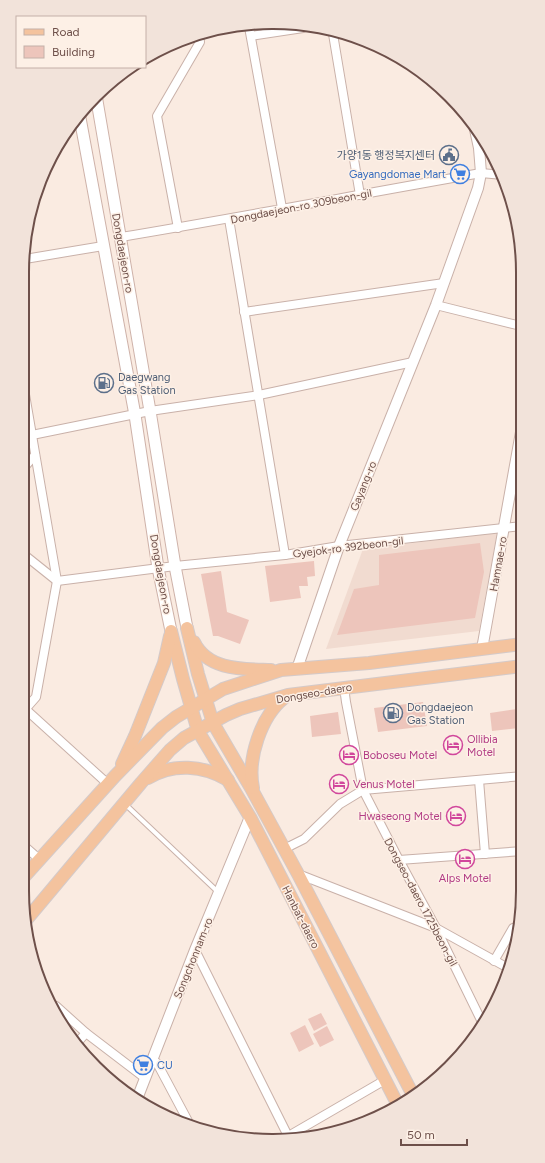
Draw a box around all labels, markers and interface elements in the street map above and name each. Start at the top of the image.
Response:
legend [16,16,146,68]
text: Road [52,25,80,39]
text: Building [52,45,95,59]
public building icon: 가양1동 행정복지센터 [438,144,460,166]
place label: 가양1동 행정복지센터 [337,149,435,162]
supermarket icon: Gayangdomae Mart [449,163,471,185]
place label: Gayangdomae Mart [349,168,446,181]
street label: Dongdaejeon-ro 309beon-gil [229,186,373,227]
street label: Dongdaejeon-ro [109,212,136,294]
place label: Daegwang Gas Station [118,371,176,397]
fuel station icon: Daegwang Gas Station [93,372,115,394]
street label: Gayang-ro [348,459,379,513]
street label: Dongdaejeon-ro [147,533,174,615]
street label: Gyejok-ro 392beon-gil [292,534,404,561]
street label: Hamnae-ro [487,536,510,593]
street label: Dongseo-daero [275,680,353,707]
place label: Dongdaejeon Gas Station [407,701,473,727]
fuel station icon: Dongdaejeon Gas Station [382,702,404,724]
place label: Ollibia Motel [467,733,498,759]
hotel icon: Ollibia Motel [442,734,464,756]
hotel icon: Boboseu Motel [338,744,360,766]
place label: Boboseu Motel [363,749,437,762]
hotel icon: Venus Motel [328,773,350,795]
place label: Venus Motel [353,778,415,791]
hotel icon: Hwaseong Motel [445,805,467,827]
place label: Hwaseong Motel [359,810,442,823]
street label: Dongseo-daero 1725beon-gil [381,836,460,969]
hotel icon: Alps Motel [454,848,476,870]
place label: Alps Motel [439,872,491,885]
street label: Hanbat-daero [279,884,322,951]
street label: Songchonnam-ro [171,916,216,1001]
supermarket icon: CU [132,1054,154,1076]
place label: CU [157,1059,173,1072]
scale bar [401,1121,467,1147]
text: 50 m [407,1128,435,1142]

